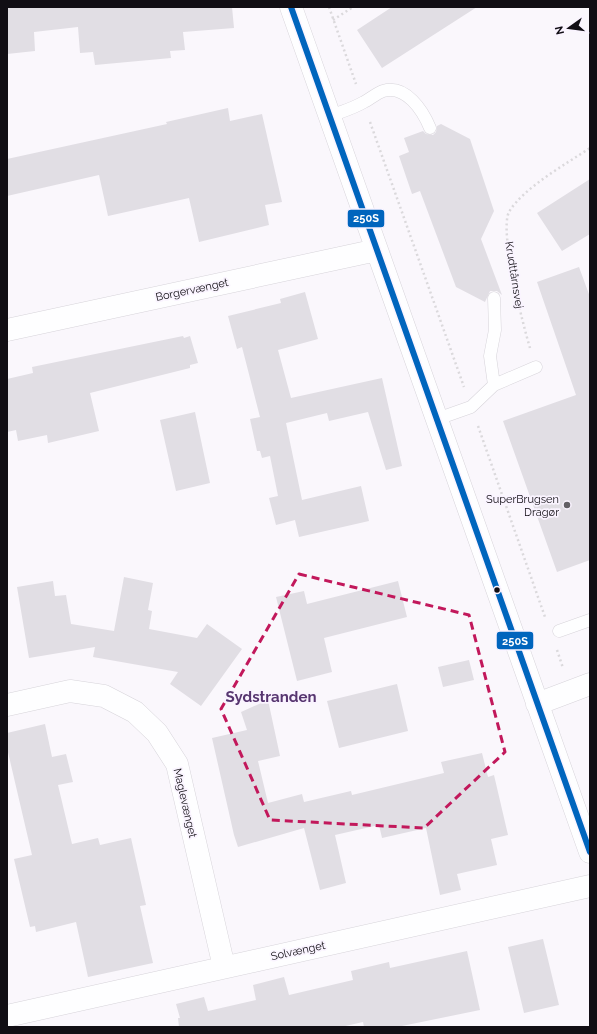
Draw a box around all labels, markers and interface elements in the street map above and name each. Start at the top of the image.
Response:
north arrow [549,8,589,48]
text: N [552,25,567,36]
line badge: 250S [347,209,385,228]
text: 250S [353,212,379,225]
street label: Krudttårnsvej [502,241,526,309]
street label: Borgervænget [154,276,230,304]
place label: SuperBrugsen Dragør [486,493,559,519]
marker: SuperBrugsen Dragør [562,500,572,510]
unlabelled marker [492,585,502,595]
line badge: 250S [496,631,534,650]
text: 250S [502,635,528,648]
district label: Sydstranden [226,688,316,706]
street label: Maglevænget [171,767,199,839]
street label: Solvænget [270,939,327,963]

